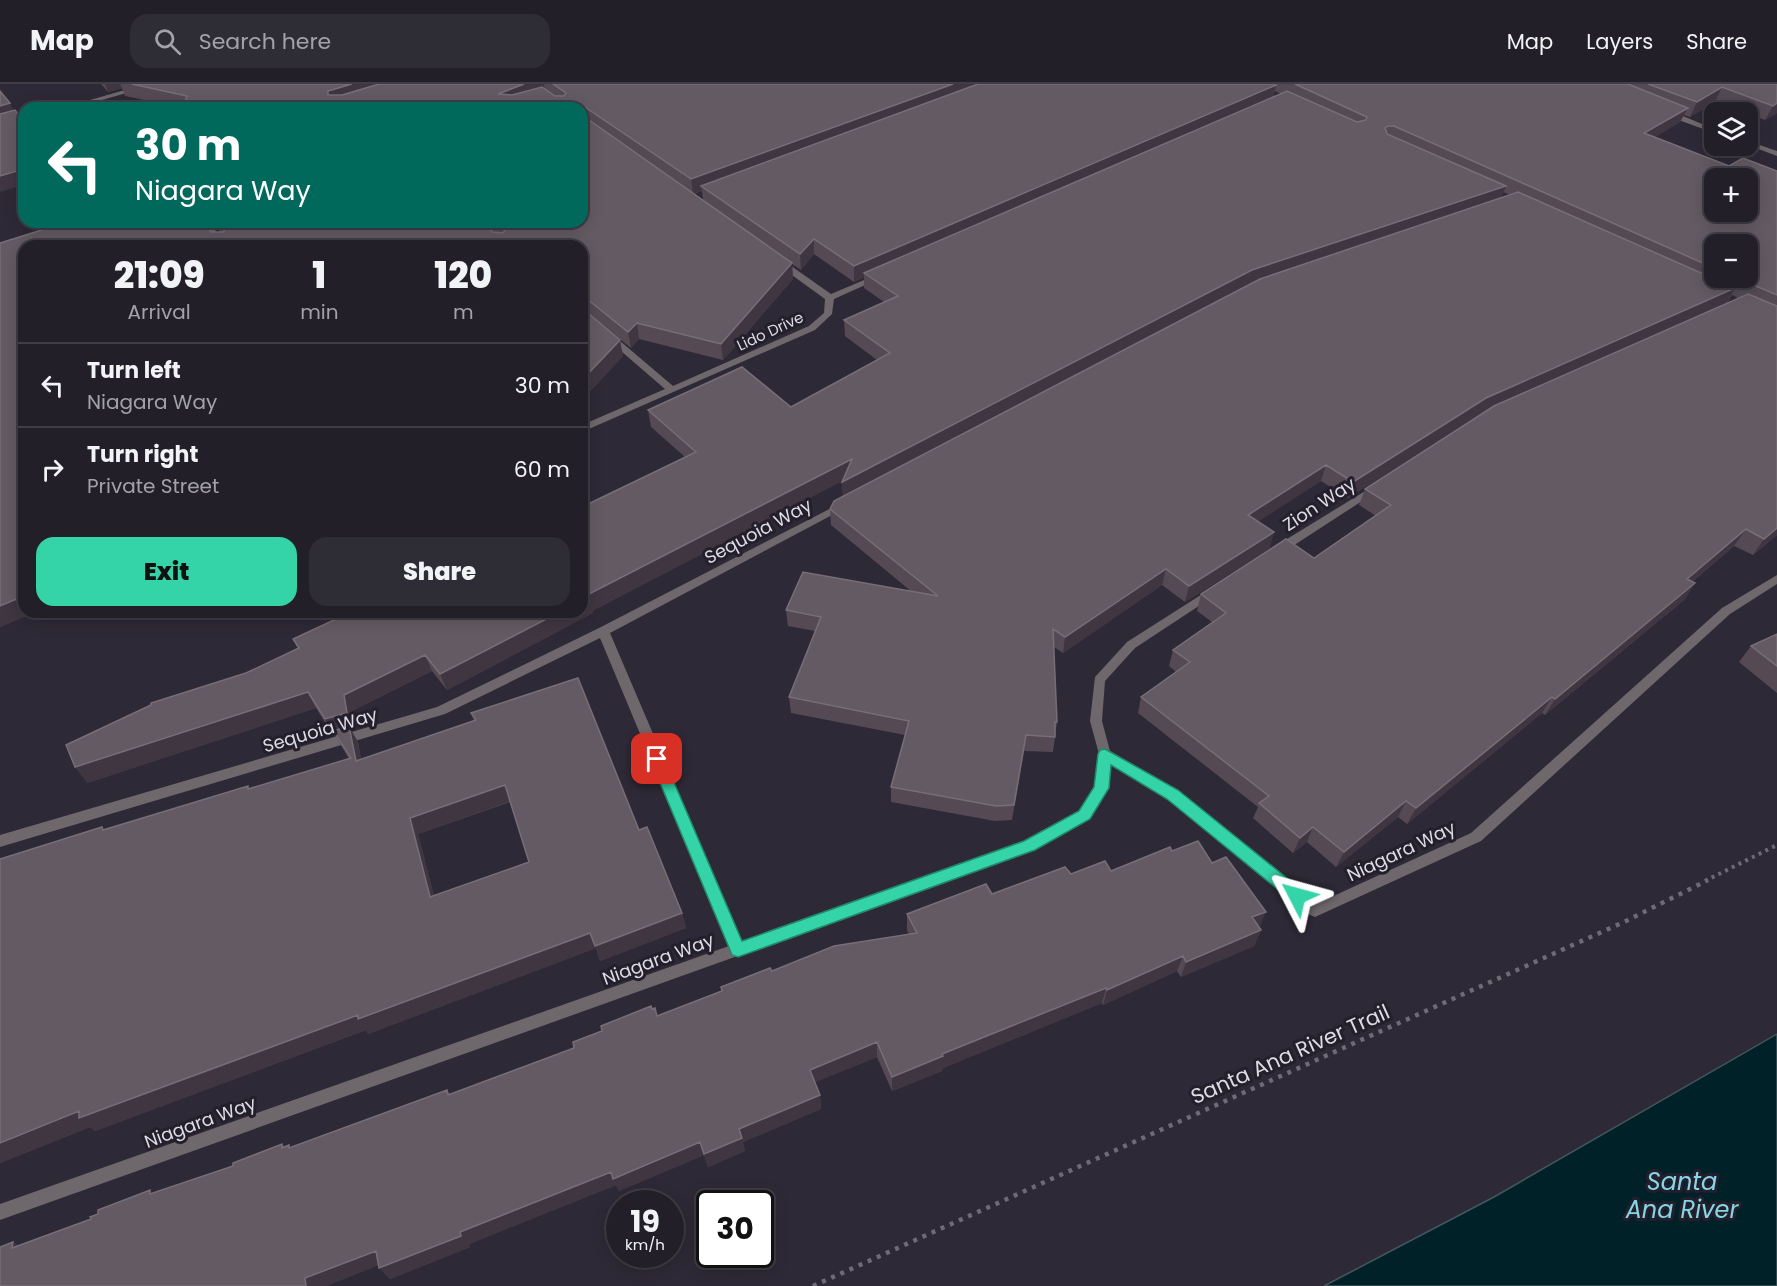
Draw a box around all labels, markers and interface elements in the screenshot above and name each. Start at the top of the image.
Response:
search box [130,14,550,68]
text: Map [30,21,94,60]
icon: search [151,25,184,58]
text: Search here [199,26,331,57]
text: Map [1507,27,1553,56]
text: Layers [1586,27,1653,56]
text: Share [1686,27,1747,56]
map controls [1704,102,1758,288]
button: layers [1704,102,1758,156]
text: 30 m [135,116,241,175]
icon: left [36,126,114,204]
button: + [1704,168,1758,222]
text: Niagara Way [135,172,311,209]
button: − [1704,234,1758,288]
text: 21:09 [114,250,204,301]
text: 1 [312,250,326,301]
text: 120 [434,250,492,301]
text: Arrival [128,298,191,326]
text: min [300,298,339,326]
text: m [453,298,474,326]
street label: Lido Drive [733,306,807,356]
text: Turn left [87,355,181,386]
icon: left [36,369,69,402]
text: 30 m [515,370,570,401]
text: Niagara Way [87,388,217,416]
text: Turn right [87,439,198,470]
icon: right [36,453,69,486]
text: 60 m [514,454,570,485]
street label: Zion Way [1278,471,1360,537]
text: Private Street [87,472,219,500]
street label: Sequoia Way [700,492,816,570]
button: Exit [36,537,297,606]
button: Share [309,537,570,606]
street label: Sequoia Way [260,702,380,758]
pin [631,733,682,784]
icon: arrive [640,742,673,775]
street label: Niagara Way [1343,815,1459,887]
position arrow [1265,864,1329,928]
street label: Niagara Way [599,927,717,991]
street label: Santa Ana River Trail [1186,997,1394,1111]
street label: Niagara Way [141,1090,259,1154]
water label: Santa Ana River [1625,1165,1739,1226]
speed limit sign: 30 [696,1190,774,1268]
text: 19 [630,1200,660,1243]
text: km/h [625,1234,665,1255]

